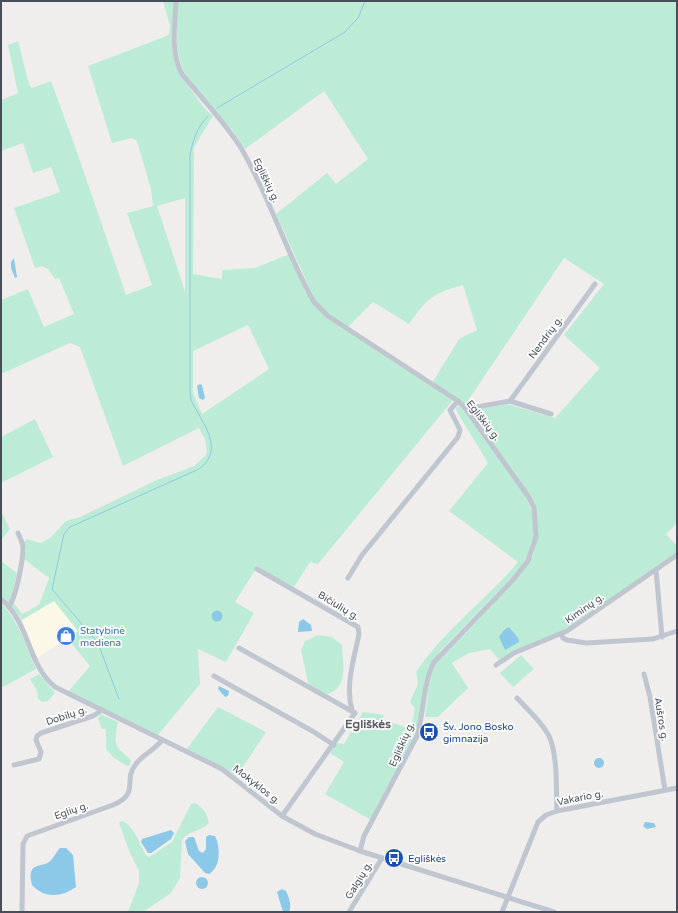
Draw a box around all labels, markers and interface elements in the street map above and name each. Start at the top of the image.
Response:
street label: Egliškių g. [250,156,282,205]
street label: Nendrių g. [526,314,565,361]
street label: Egliškių g. [464,398,503,443]
street label: Bičiulių g. [316,589,361,623]
street label: Kiminų g. [563,591,606,627]
shop icon: Statybinė mediena [55,625,77,647]
place label: Statybinė mediena [80,625,125,649]
street label: Aušros g. [651,696,671,742]
street label: Dobilų g. [44,704,88,728]
district label: Egliškės [345,717,391,732]
street label: Egliškių g. [387,720,417,769]
bus stop icon: Šv. Jono Bosko gimnazija [418,721,440,743]
place label: Šv. Jono Bosko gimnazija [443,721,514,745]
street label: Mokyklos g. [230,763,282,807]
street label: Vakario g. [556,788,604,808]
street label: Eglių g. [53,800,90,822]
bus stop icon: Egliškės [383,847,405,869]
place label: Egliškės [408,853,446,865]
street label: Galgių g. [343,859,375,902]

